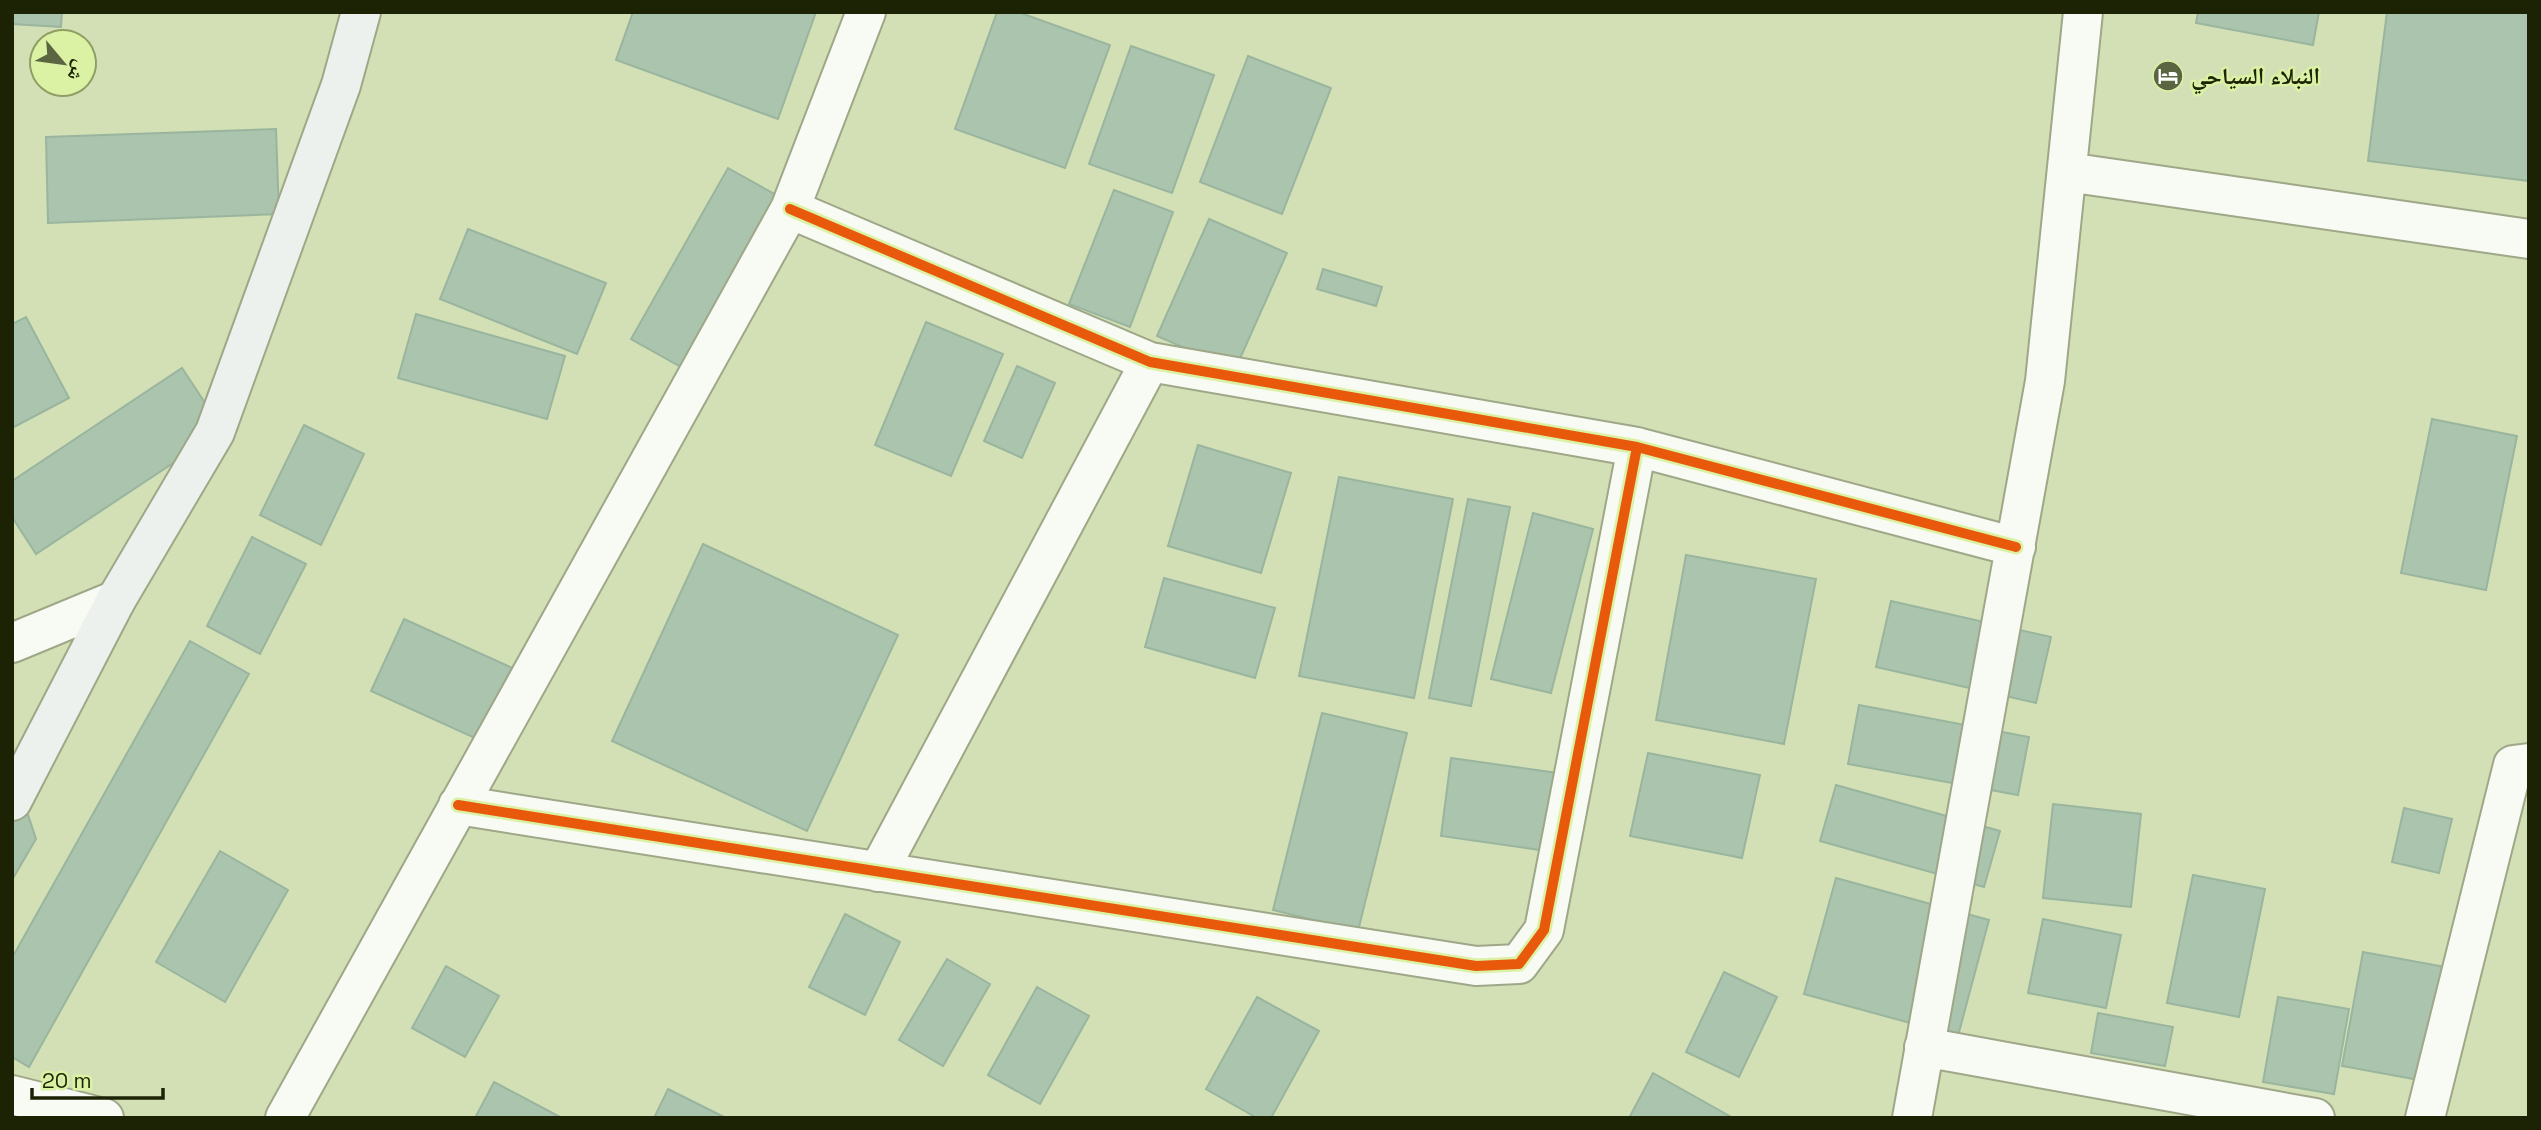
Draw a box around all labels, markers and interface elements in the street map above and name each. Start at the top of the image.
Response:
north arrow [28,28,98,98]
text: ش [62,56,93,86]
hotel icon: النبلاء السياحي [2151,59,2185,93]
place label: النبلاء السياحي [2191,61,2320,95]
scale bar [32,1056,163,1100]
text: 20 m [42,1067,92,1094]

